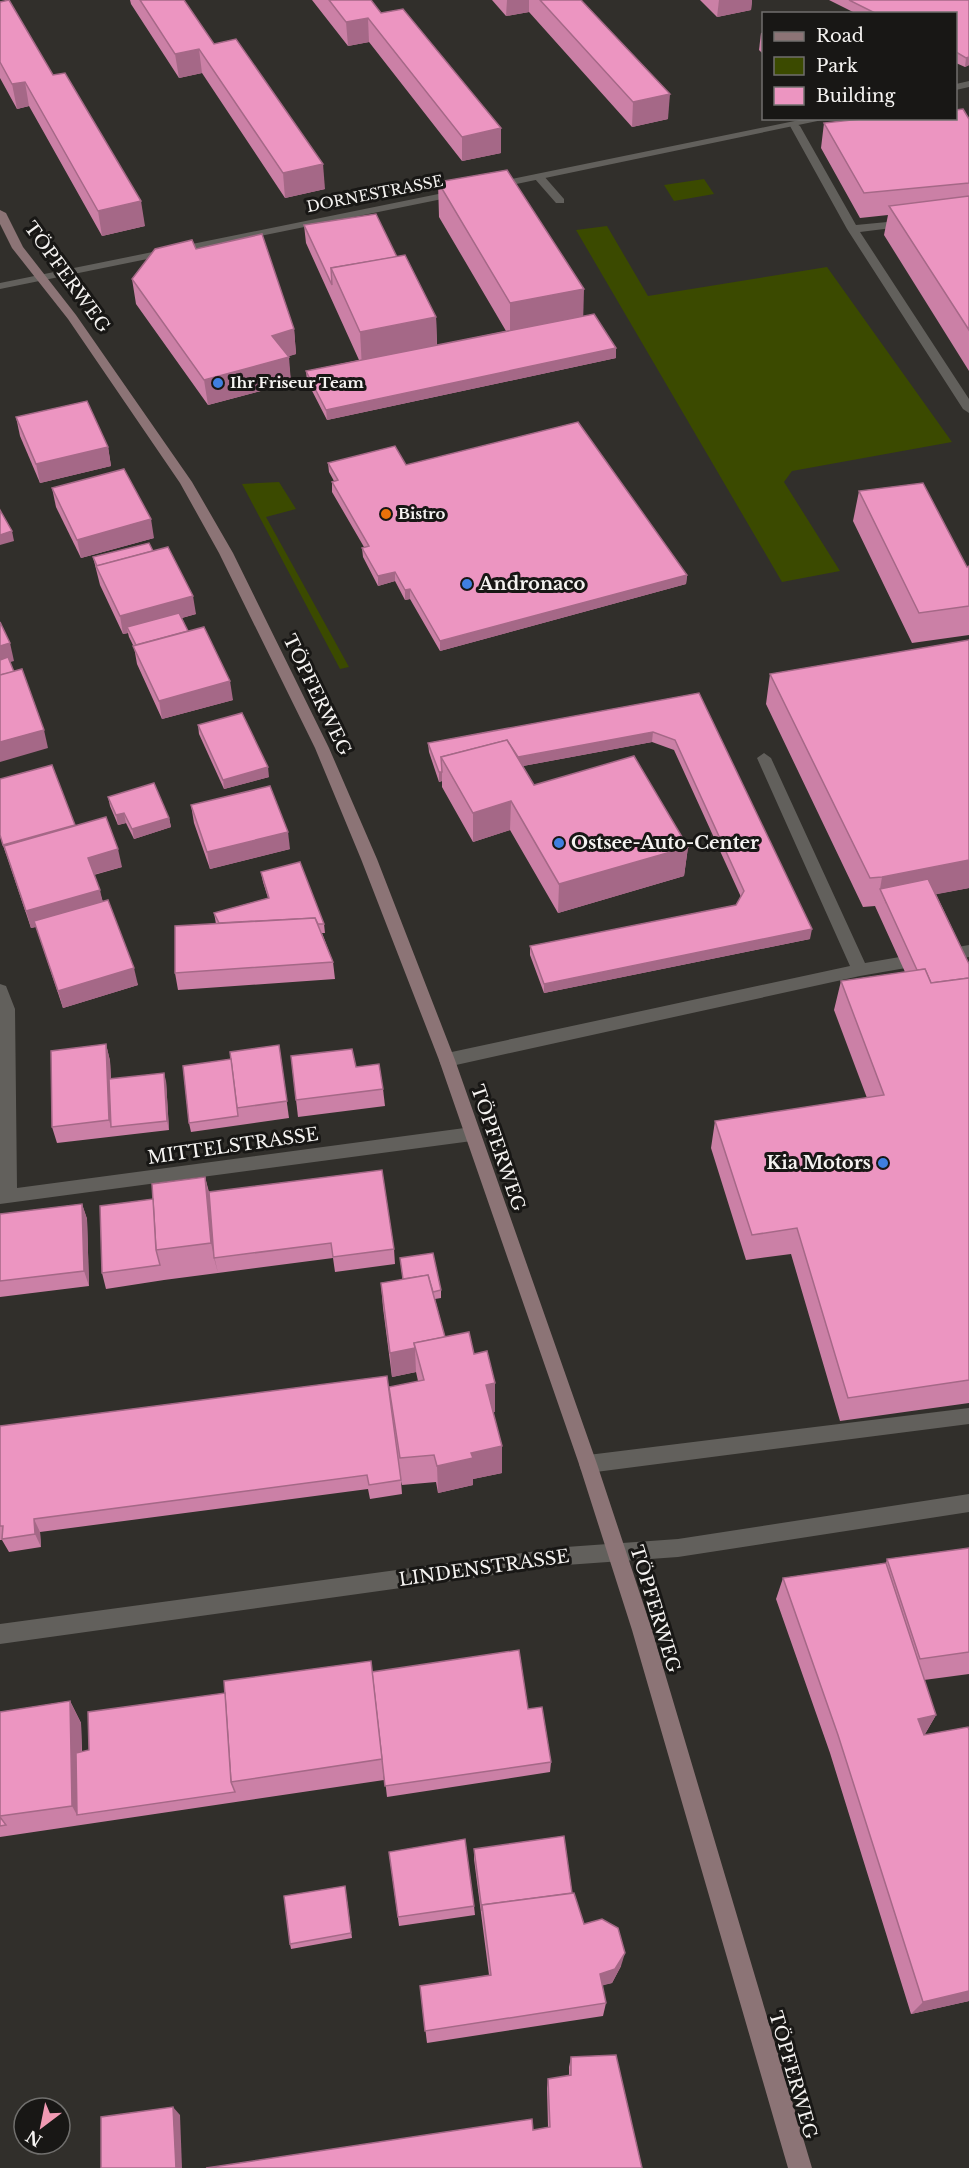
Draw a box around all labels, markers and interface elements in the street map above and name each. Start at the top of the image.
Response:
legend [762,12,957,120]
text: Road [816,25,864,47]
text: Park [816,55,858,77]
text: Building [816,85,895,107]
street label: DORNESTRASSE [305,171,445,216]
street label: TÖPFERWEG [19,217,116,337]
place label: Ihr Friseur Team [230,373,364,392]
marker: Ihr Friseur Team [211,376,225,390]
place label: Bistro [398,504,445,523]
marker: Bistro [379,507,393,521]
place label: Andronaco [478,573,585,595]
marker: Andronaco [460,577,474,591]
street label: TÖPFERWEG [278,630,357,759]
place label: Ostsee-Auto-Center [571,832,759,854]
marker: Ostsee-Auto-Center [552,836,566,850]
street label: TÖPFERWEG [466,1082,531,1214]
street label: MITTELSTRASSE [146,1123,320,1169]
place label: Kia Motors [766,1152,871,1174]
marker: Kia Motors [876,1156,890,1170]
street label: TÖPFERWEG [625,1542,686,1676]
street label: LINDENSTRASSE [397,1545,571,1591]
street label: TÖPFERWEG [764,2008,823,2142]
north arrow [12,2096,72,2156]
text: N [22,2126,46,2151]

